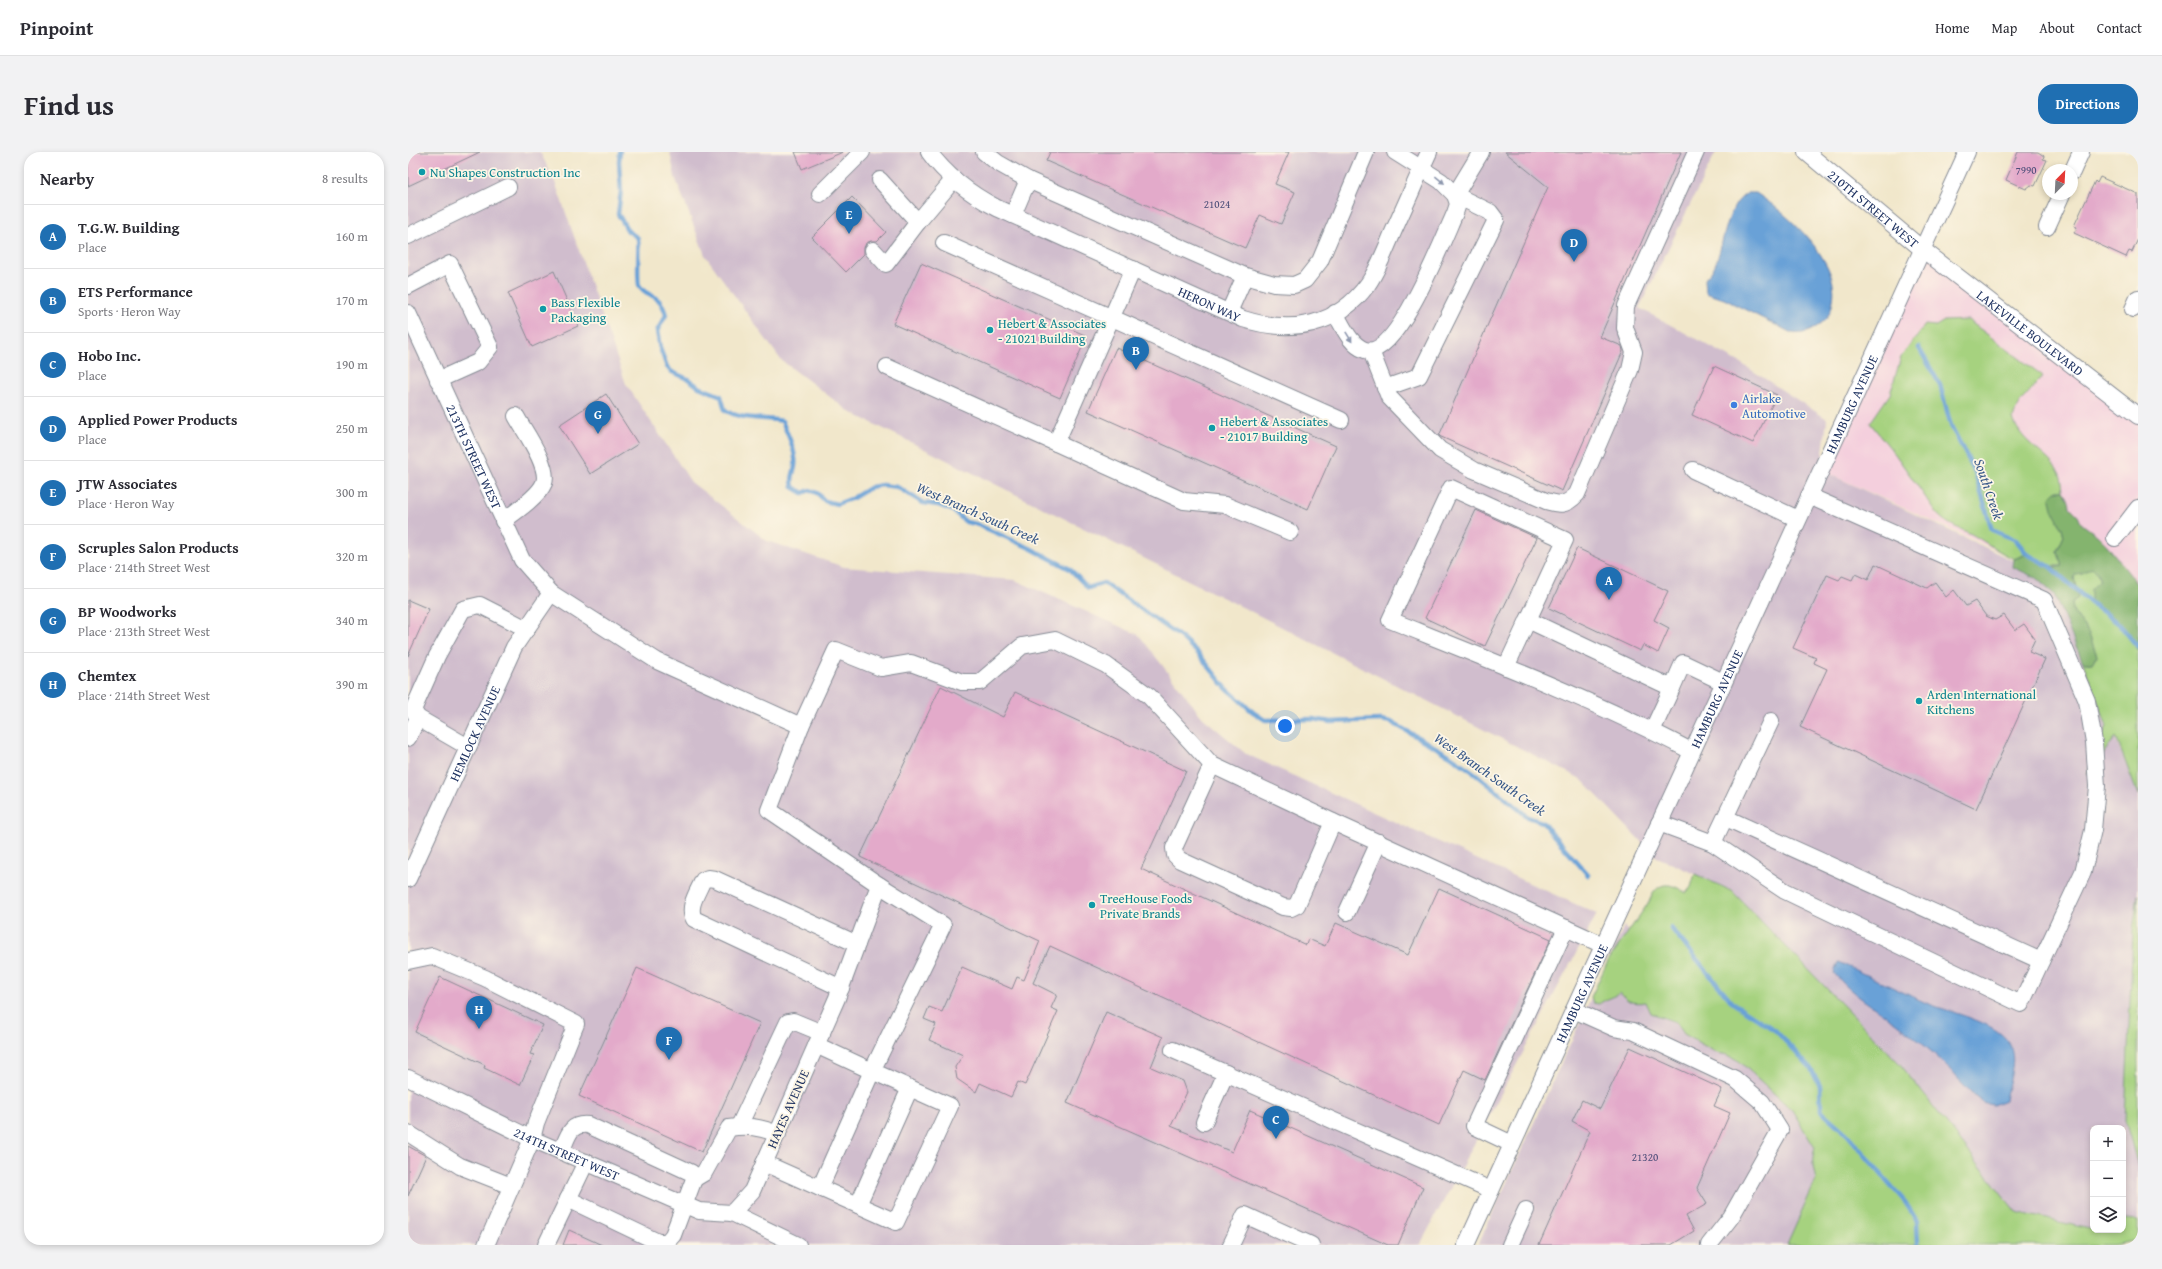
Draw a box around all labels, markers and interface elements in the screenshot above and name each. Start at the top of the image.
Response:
text: Pinpoint [20,14,93,42]
text: Home [1935,18,1970,38]
text: Map [1992,18,2017,38]
text: About [2039,18,2075,38]
text: Contact [2097,18,2142,38]
text: Find us [24,84,114,125]
button: Directions [2038,84,2138,124]
house number: 7990 [2015,162,2037,178]
place label: Nu Shapes Construction Inc [430,163,581,182]
north arrow [2042,164,2078,200]
street label: 210TH STREET WEST [1824,165,1924,253]
text: Nearby [40,166,94,191]
marker: Nu Shapes Construction Inc [417,167,427,177]
text: 8 results [322,169,368,188]
one-way arrow [1434,176,1445,185]
house number: 21024 [1204,196,1230,212]
pin: E [836,201,862,234]
text: T.G.W. Building [78,217,180,238]
text: A [49,227,57,246]
text: 160 m [336,227,368,246]
pin: D [1561,229,1587,262]
text: Place [78,238,107,257]
text: ETS Performance [78,281,193,302]
street label: HERON WAY [1175,282,1244,326]
street label: LAKEVILLE BOULEVARD [1973,285,2088,380]
text: B [49,291,57,310]
text: 170 m [336,291,368,310]
place label: Bass Flexible Packaging [551,293,620,327]
text: Sports · Heron Way [78,302,181,321]
marker: Bass Flexible Packaging [538,304,548,314]
place label: Hebert & Associates - 21021 Building [998,314,1106,348]
marker: Hebert & Associates - 21021 Building [985,325,995,335]
one-way arrow [1346,331,1353,342]
pin: B [1123,337,1149,370]
text: Hobo Inc. [78,345,141,366]
street label: HAMBURG AVENUE [1821,351,1882,457]
text: C [49,355,57,374]
text: 190 m [336,355,368,374]
text: Place [78,366,107,385]
place label: Airlake Automotive [1742,389,1806,423]
marker: Airlake Automotive [1729,400,1739,410]
street label: 213TH STREET WEST [442,401,507,513]
pin: G [585,401,611,434]
text: Applied Power Products [78,409,237,430]
place label: Hebert & Associates - 21017 Building [1220,412,1328,446]
text: D [49,419,57,438]
text: 250 m [336,419,368,438]
marker: Hebert & Associates - 21017 Building [1207,423,1217,433]
text: Place [78,430,107,449]
water label: South Creek [1969,456,2009,523]
text: JTW Associates [78,473,177,494]
water label: West Branch South Creek [913,477,1043,549]
text: E [50,483,56,502]
text: 300 m [336,483,368,502]
text: Place · Heron Way [78,494,174,513]
text: Scruples Salon Products [78,537,239,558]
text: F [50,547,56,566]
text: 320 m [336,547,368,566]
text: Place · 214th Street West [78,558,210,577]
pin: A [1596,567,1622,600]
text: BP Woodworks [78,601,176,622]
text: G [49,611,57,630]
text: 340 m [336,611,368,630]
text: Place · 213th Street West [78,622,210,641]
street label: HAMBURG AVENUE [1686,646,1747,751]
text: Chemtex [78,665,136,686]
text: H [48,675,58,694]
text: 390 m [336,675,368,694]
street label: HEMLOCK AVENUE [444,682,505,784]
place label: Arden International Kitchens [1927,685,2036,719]
text: Place · 214th Street West [78,686,210,705]
marker: Arden International Kitchens [1914,696,1924,706]
your location [1275,716,1295,736]
water label: West Branch South Creek [1430,728,1550,820]
place label: TreeHouse Foods Private Brands [1100,889,1192,923]
marker: TreeHouse Foods Private Brands [1087,900,1097,910]
street label: HAMBURG AVENUE [1551,940,1612,1046]
pin: H [466,996,492,1029]
pin: F [656,1027,682,1060]
street label: HAYES AVENUE [762,1066,814,1151]
pin: C [1263,1106,1289,1139]
street label: 214TH STREET WEST [511,1122,623,1185]
map controls [2090,1125,2126,1233]
button: + [2090,1125,2126,1161]
house number: 21320 [1632,1149,1658,1165]
button: − [2090,1161,2126,1197]
button: layers [2090,1197,2126,1233]

